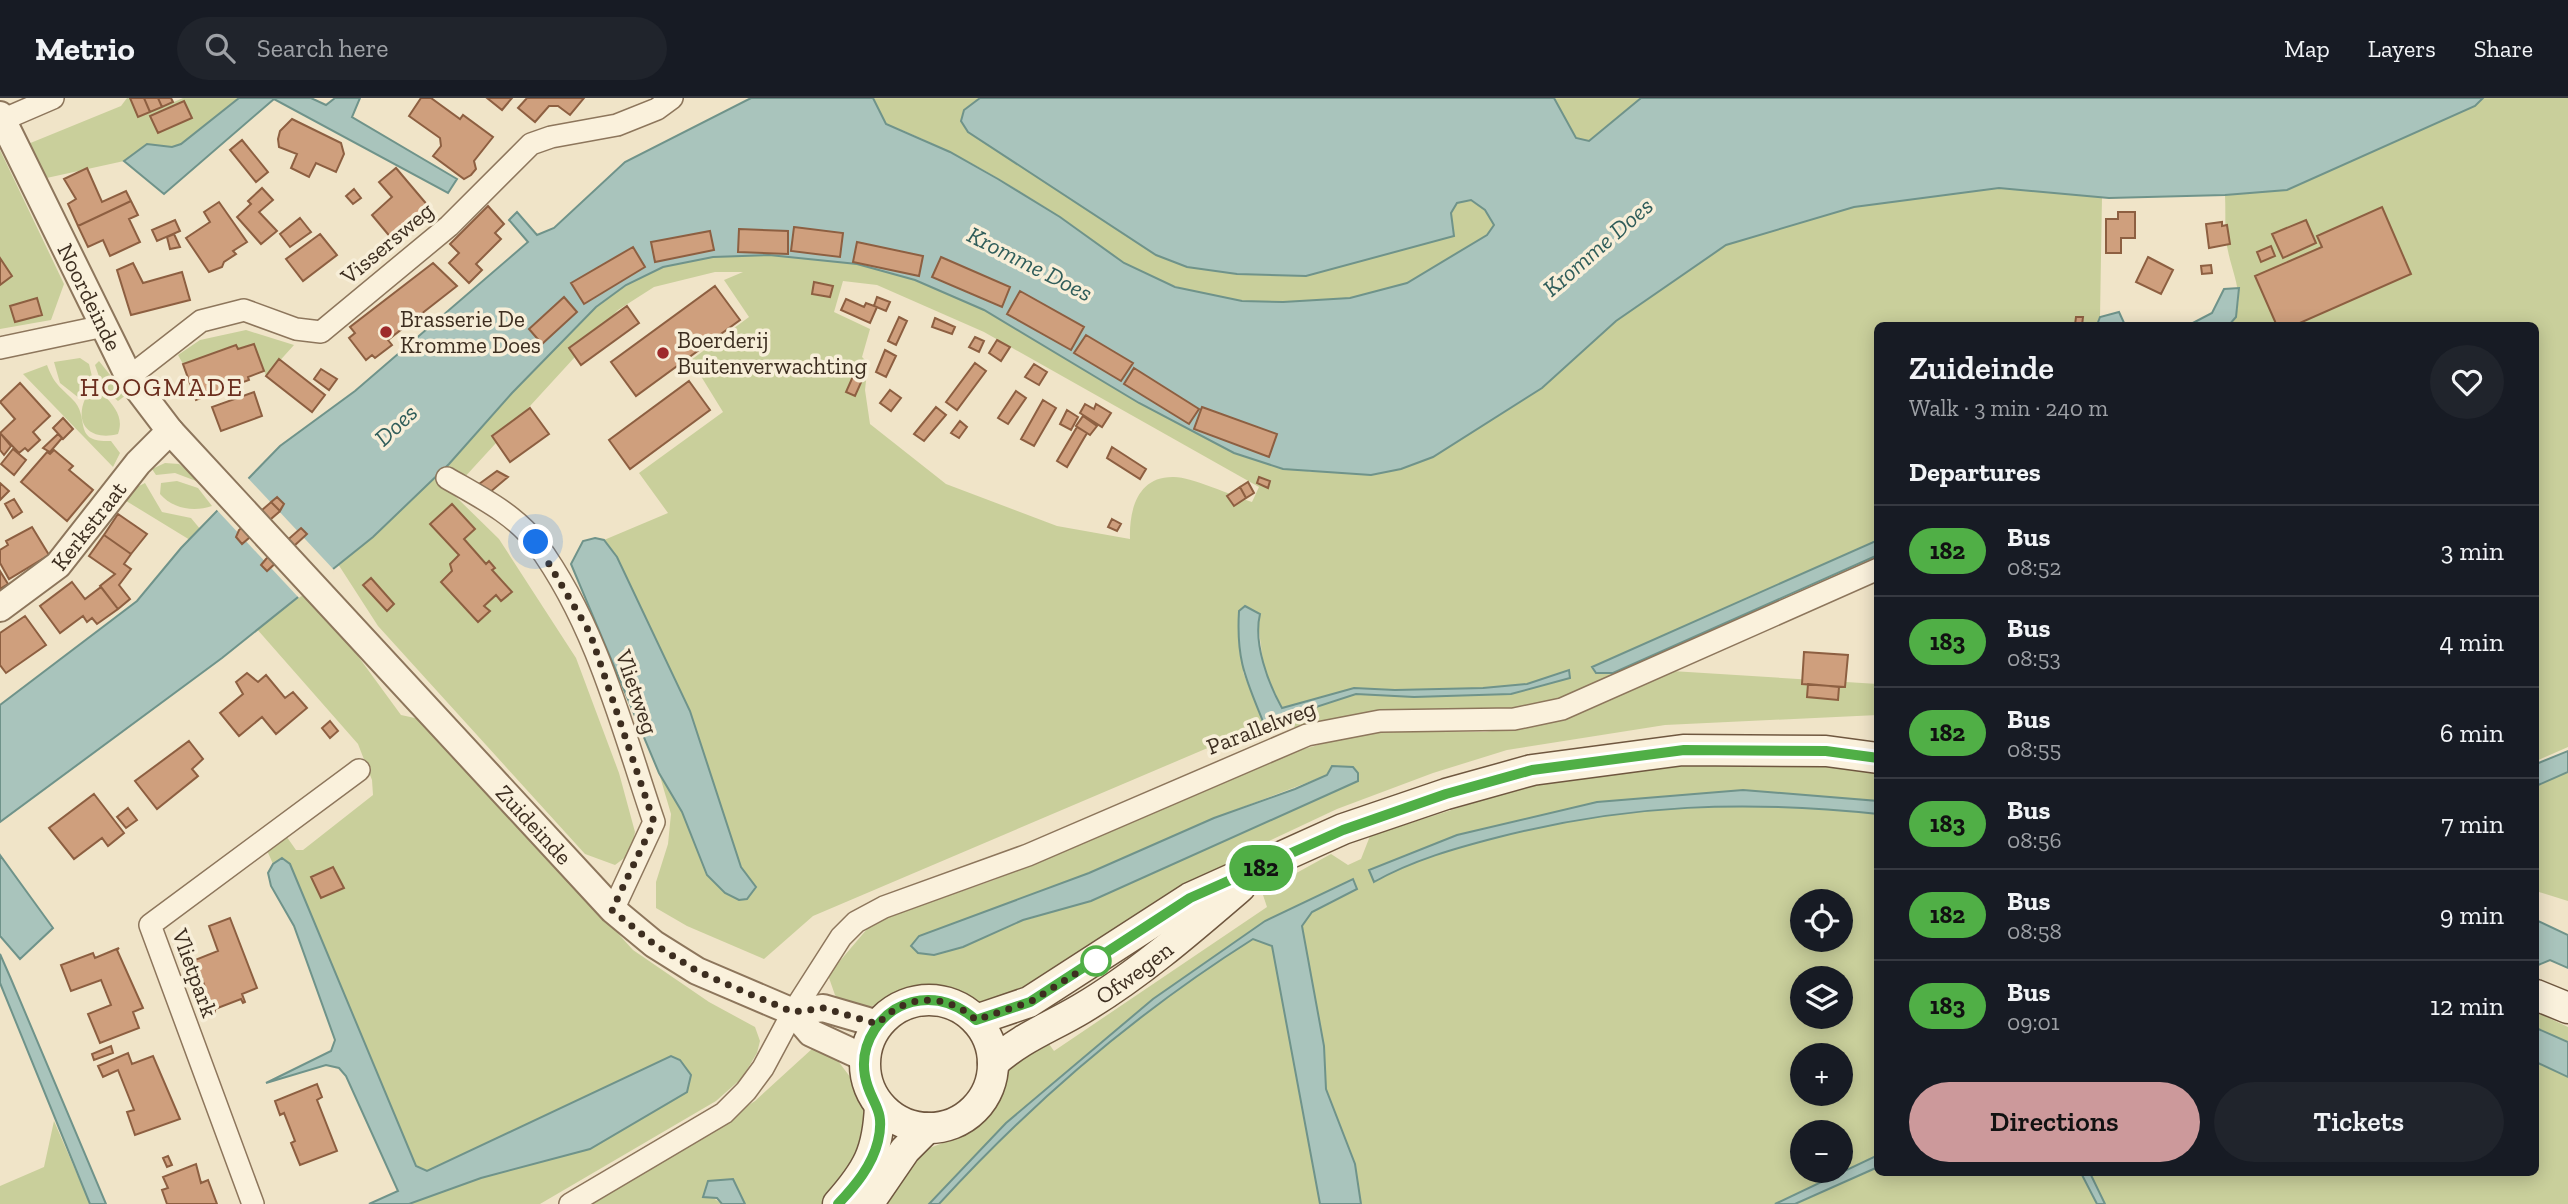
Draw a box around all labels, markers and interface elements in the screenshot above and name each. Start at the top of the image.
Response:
search box [177,17,667,80]
text: Metrio [35,29,135,68]
icon: search [201,29,239,67]
text: Search here [257,32,389,64]
text: Map [2284,34,2330,63]
text: Layers [2368,34,2436,63]
text: Share [2474,34,2533,63]
water label: Kromme Does [1537,191,1659,302]
street label: Vissersweg [334,196,439,290]
water label: Kromme Does [963,220,1098,307]
street label: Noordeinde [51,239,128,355]
place label: Brasserie De Kromme Does [400,305,541,359]
marker: Brasserie De Kromme Does [378,324,394,340]
place label: Boerderij Buitenverwachting [677,326,867,380]
marker: Boerderij Buitenverwachting [655,345,671,361]
button: heart [2430,345,2504,419]
text: Zuideinde [1909,348,2054,387]
district label: HOOGMADE [80,371,244,403]
text: Walk · 3 min · 240 m [1909,394,2108,422]
water label: Does [368,397,423,452]
text: Departures [1909,456,2041,488]
street label: Kerkstraat [45,475,133,576]
text: Bus [2007,521,2050,553]
your location [518,524,553,559]
text: 3 min [2441,535,2504,567]
text: 182 [1930,536,1965,565]
text: 08:52 [2007,553,2061,581]
text: Bus [2007,612,2050,644]
text: 4 min [2439,626,2504,658]
text: 183 [1930,627,1965,656]
text: 08:53 [2007,644,2061,672]
street label: Vlietweg [609,645,665,738]
street label: Parallelweg [1202,693,1320,761]
text: Bus [2007,703,2050,735]
text: 6 min [2440,717,2504,749]
text: 182 [1930,718,1965,747]
text: 08:55 [2007,735,2061,763]
street label: Zuideinde [490,779,578,870]
text: Bus [2007,794,2050,826]
text: 7 min [2441,808,2504,840]
text: 183 [1930,809,1965,838]
text: 08:56 [2007,826,2062,854]
line badge: 182 [1221,845,1301,891]
text: 182 [1243,853,1279,882]
text: Bus [2007,885,2050,917]
map controls [1790,889,1853,1183]
button: locate [1790,889,1853,952]
text: 9 min [2440,899,2504,931]
text: 182 [1930,900,1965,929]
text: 08:58 [2007,917,2062,945]
street label: Vlietpark [166,924,224,1021]
street label: Ofwegen [1090,935,1179,1010]
unlabelled marker [1081,946,1111,976]
button: layers [1790,966,1853,1029]
text: Bus [2007,976,2050,1008]
text: 12 min [2430,990,2504,1022]
text: 183 [1930,991,1965,1020]
text: 09:01 [2007,1008,2060,1036]
button: + [1790,1043,1853,1106]
button: Directions [1909,1082,2200,1162]
button: Tickets [2214,1082,2504,1162]
button: − [1790,1120,1853,1183]

